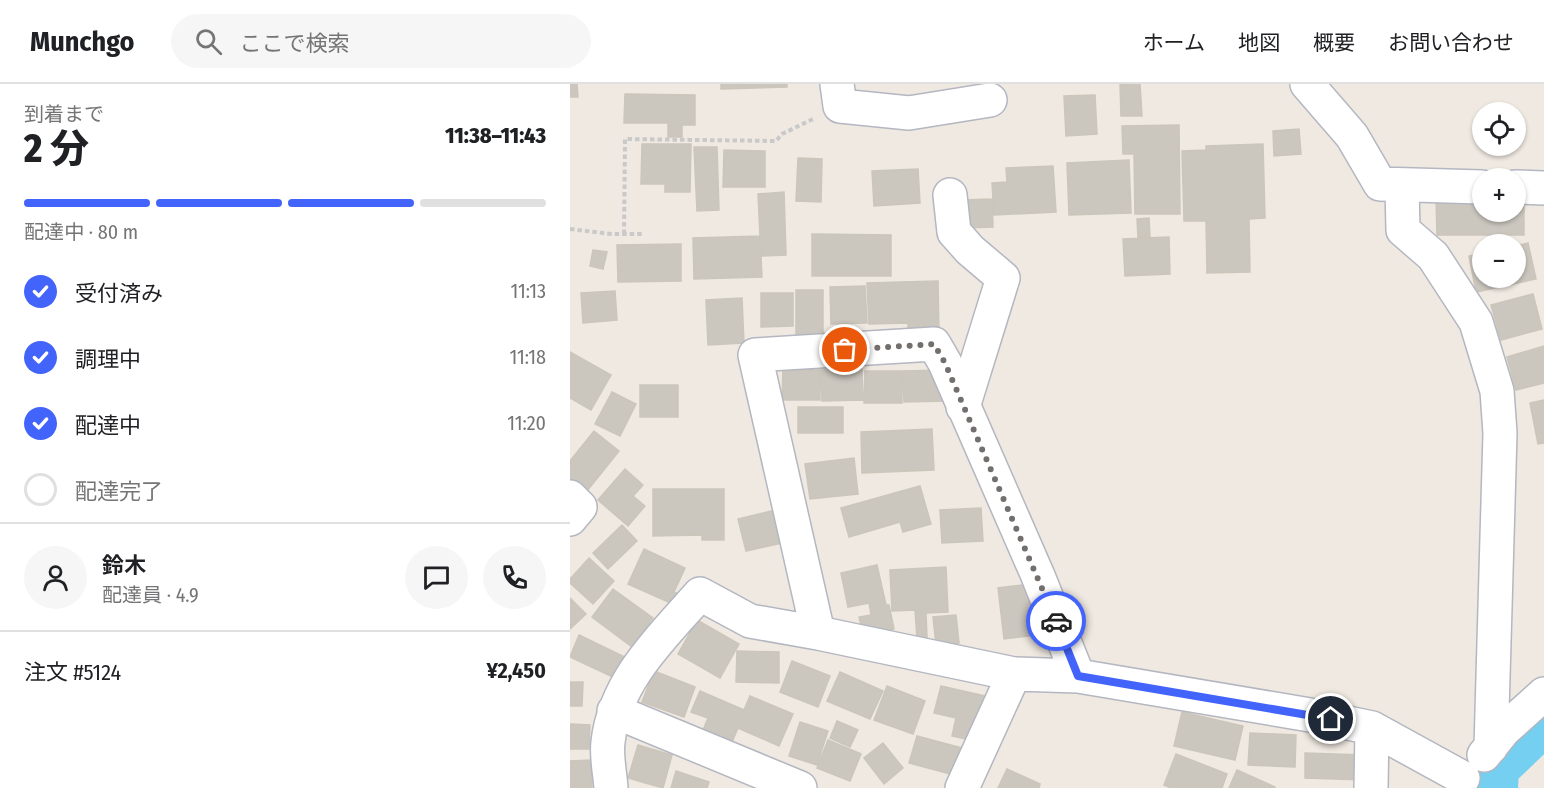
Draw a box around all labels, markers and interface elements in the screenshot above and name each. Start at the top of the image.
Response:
search box [171,14,591,68]
text: Munchgo [30,25,135,58]
icon: search [192,25,225,58]
text: ここで検索 [240,30,350,57]
text: ホーム [1143,30,1205,56]
text: 地図 [1238,30,1280,56]
text: 概要 [1313,30,1355,56]
text: お問い合わせ [1388,30,1514,56]
text: 到着まで [24,102,104,126]
map controls [1472,102,1526,288]
button: locate [1472,102,1526,156]
text: 11:38–11:43 [445,122,546,149]
text: 2 分 [24,126,89,172]
button: + [1472,168,1526,222]
text: 配達中 · 80 m [24,220,138,244]
button: − [1472,234,1526,288]
icon: check [24,275,57,308]
text: 11:13 [510,279,546,303]
text: 受付済み [75,280,163,307]
pin [819,324,870,375]
icon: bag [828,333,861,366]
icon: check [24,341,57,374]
text: 11:18 [509,345,546,369]
text: 調理中 [75,346,141,373]
icon: check [24,407,57,440]
text: 11:20 [507,411,546,435]
text: 配達中 [75,412,141,439]
text: 配達完了 [75,478,163,505]
button: person [24,546,87,609]
button: chat [405,546,468,609]
button: phone [483,546,546,609]
text: 鈴木 [102,552,146,579]
text: 配達員 · 4.9 [102,583,199,607]
courier [1026,591,1086,651]
icon: car [1040,605,1073,638]
text: ¥2,450 [486,657,546,684]
text: 注文 #5124 [24,659,121,686]
pin [1305,693,1356,744]
icon: home [1314,702,1347,735]

